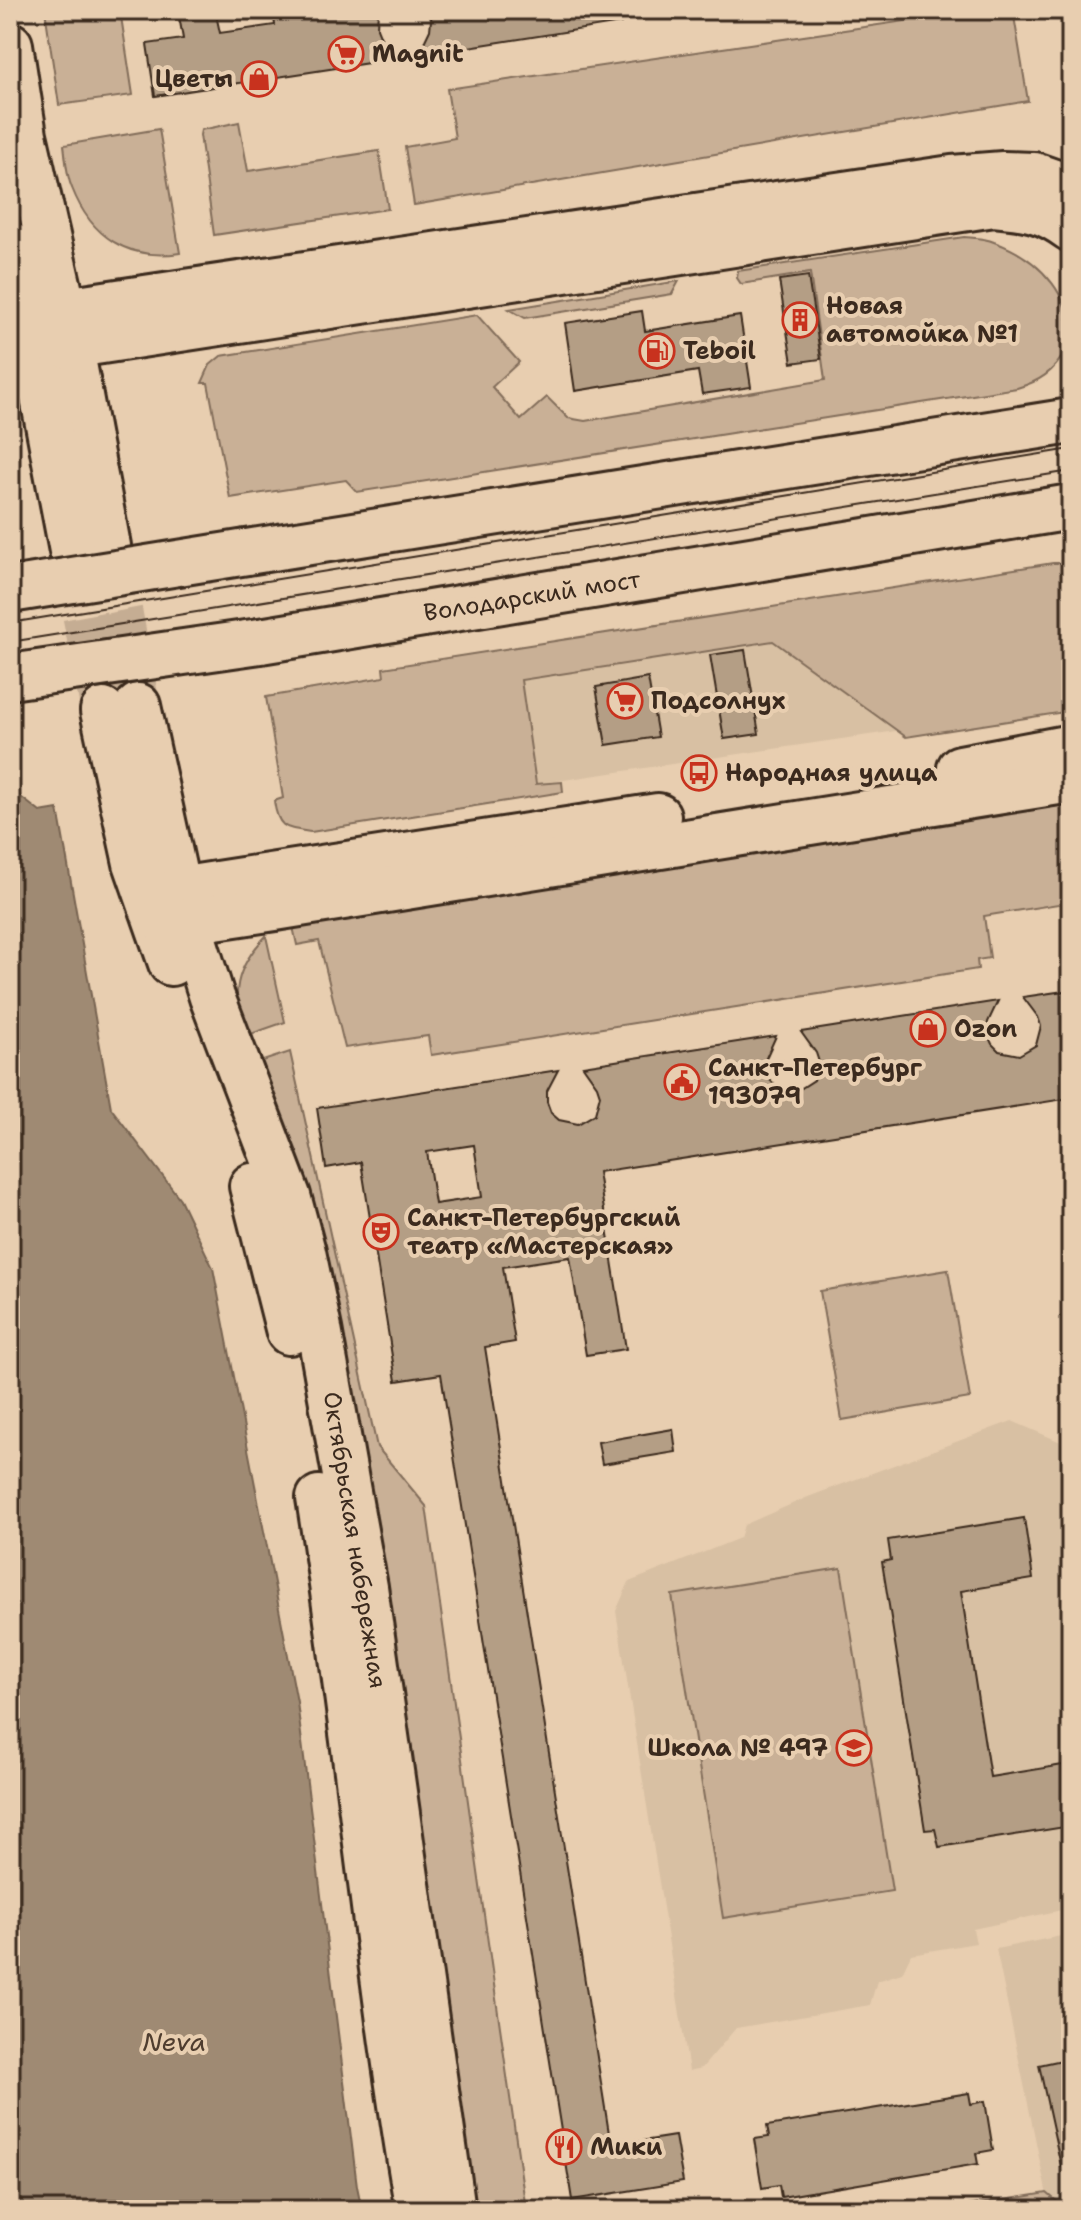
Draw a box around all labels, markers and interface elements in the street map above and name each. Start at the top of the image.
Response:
supermarket icon: Magnit [327,35,365,73]
place label: Magnit [372,38,464,70]
shop icon: Цветы [240,60,278,98]
place label: Цветы [155,63,233,95]
place label: Новая автомойка №1 [826,290,1018,350]
building icon: Новая автомойка №1 [781,301,819,339]
fuel station icon: Teboil [638,332,676,370]
place label: Teboil [683,335,756,367]
street label: Володарский мост [421,563,643,629]
supermarket icon: Подсолнух [606,682,644,720]
place label: Подсолнух [651,685,786,717]
bus stop icon: Народная улица [680,754,718,792]
place label: Народная улица [725,757,938,789]
shop icon: Ozon [909,1010,947,1048]
place label: Ozon [954,1013,1017,1045]
place label: Санкт-Петербург 193079 [708,1052,923,1112]
public building icon: Санкт-Петербург 193079 [663,1063,701,1101]
place label: Санкт-Петербургский театр «Мастерская» [407,1202,681,1262]
theatre icon: Санкт-Петербургский театр «Мастерская» [362,1213,400,1251]
street label: Октябрьская набережная [316,1389,394,1691]
school or university icon: Школа № 497 [835,1729,873,1767]
place label: Школа № 497 [648,1732,828,1764]
water label: Neva [142,2024,206,2059]
restaurant icon: Мики [545,2128,583,2166]
place label: Мики [590,2131,663,2163]

